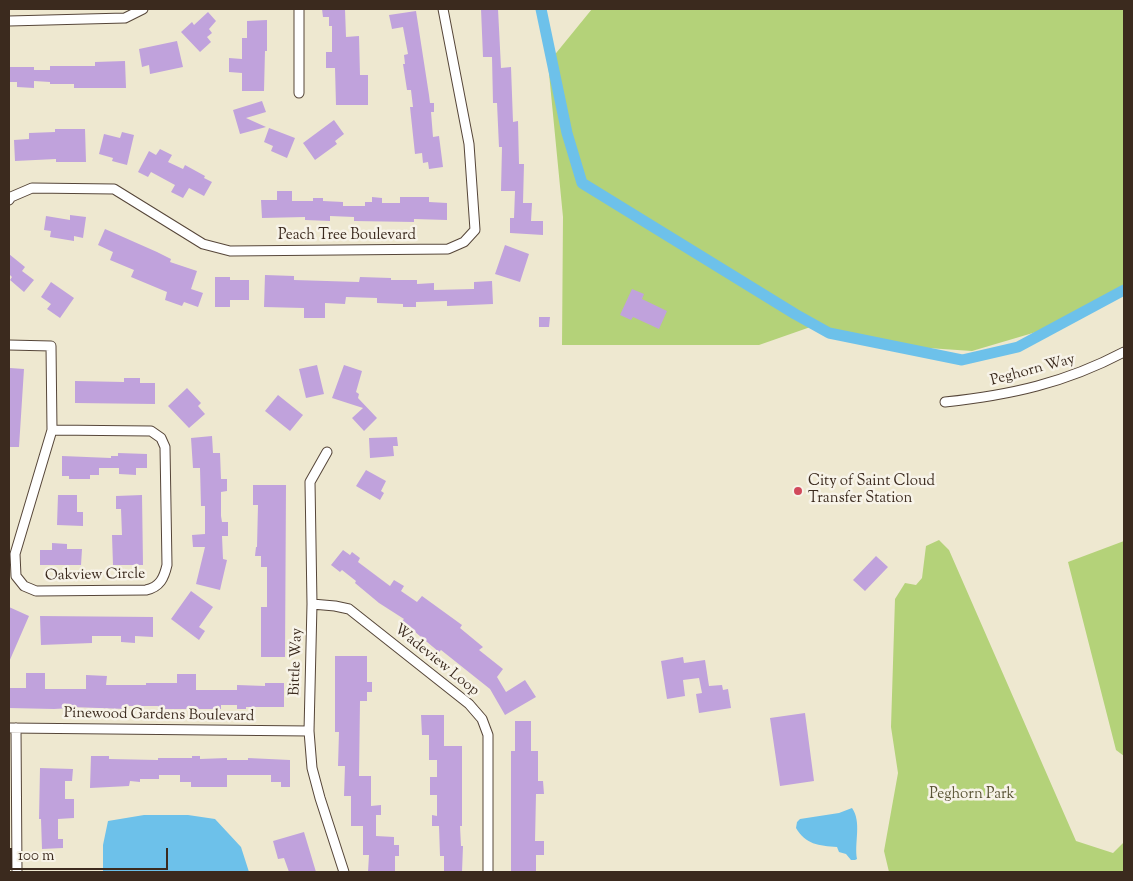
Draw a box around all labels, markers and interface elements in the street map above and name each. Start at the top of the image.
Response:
street label: Peach Tree Boulevard [278,227,416,245]
street label: Peghorn Way [989,351,1077,391]
place label: City of Saint Cloud Transfer Station [808,473,935,508]
marker: City of Saint Cloud Transfer Station [792,485,804,497]
street label: Oakview Circle [45,566,145,586]
street label: Wadeview Loop [390,621,482,701]
street label: Bittle Way [287,628,307,696]
street label: Pinewood Gardens Boulevard [64,705,254,727]
park label: Peghorn Park [929,786,1015,804]
scale bar [12,838,170,870]
text: 100 m [18,846,54,867]

